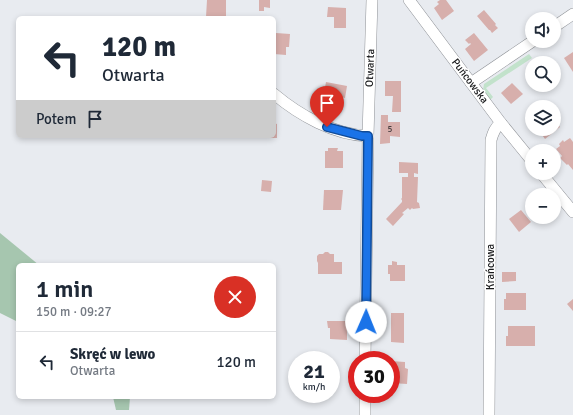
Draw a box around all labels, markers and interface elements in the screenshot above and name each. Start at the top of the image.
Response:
map controls [525,12,561,224]
button: sound [525,12,561,48]
text: 120 m [102,30,176,64]
icon: left [36,32,88,84]
street label: Otwarta [363,48,377,87]
street label: Puńcowska [449,56,491,106]
button: search [525,56,561,92]
text: Otwarta [102,64,165,86]
pin [310,86,344,127]
icon: arrive [316,92,338,114]
button: layers [525,100,561,136]
icon: arrive [84,108,106,130]
text: Potem [36,110,76,128]
house number: 5 [388,124,393,135]
button: + [525,144,561,180]
button: − [525,188,561,224]
street label: Krańcowa [484,243,497,290]
text: 1 min [36,274,93,304]
button: close [214,276,256,318]
position arrow [345,301,387,343]
text: 150 m · 09:27 [36,304,112,320]
text: Skręć w lewo [70,345,155,363]
icon: left [36,351,58,373]
speed limit sign: 30 [348,351,400,403]
text: 120 m [216,353,256,371]
text: 21 [303,359,325,384]
text: Otwarta [70,363,115,379]
text: km/h [303,381,325,393]

